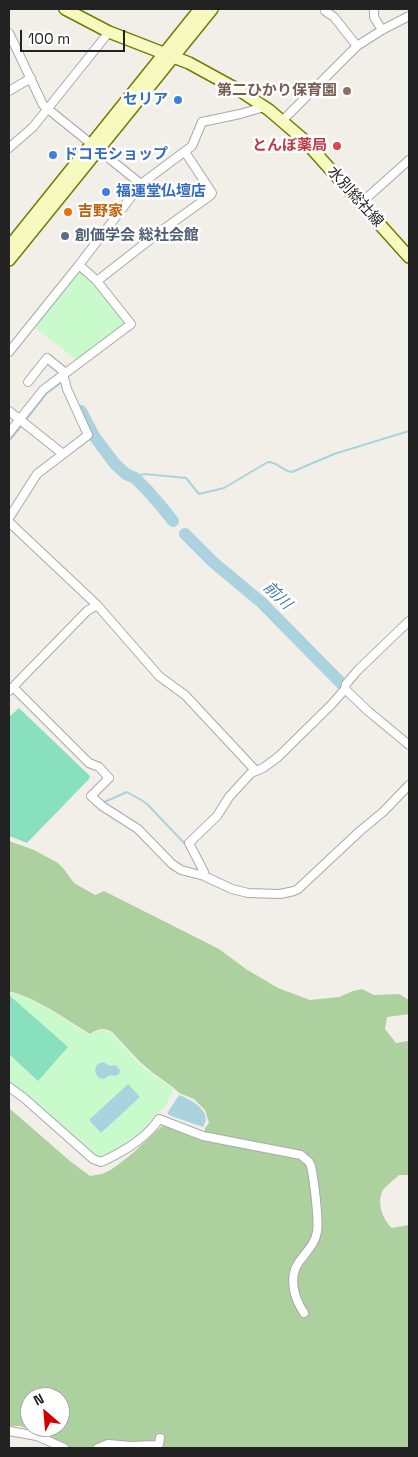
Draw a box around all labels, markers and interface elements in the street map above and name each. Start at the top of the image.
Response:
scale bar [22,20,128,52]
text: 100 m [28,29,70,48]
place label: 第二ひかり保育園 [217,82,337,100]
marker: 第二ひかり保育園 [341,85,353,97]
place label: セリア [123,91,168,109]
marker: セリア [172,94,184,106]
place label: とんぼ薬局 [252,137,327,155]
marker: とんぼ薬局 [331,140,343,152]
place label: ドコモショップ [63,146,168,164]
marker: ドコモショップ [47,149,59,161]
street label: 水別総社線 [323,163,387,231]
place label: 福運堂仏壇店 [116,183,206,201]
marker: 福運堂仏壇店 [100,186,112,198]
place label: 吉野家 [78,203,123,221]
marker: 吉野家 [62,206,74,218]
place label: 創価学会 総社会館 [75,227,199,245]
marker: 創価学会 総社会館 [59,230,71,242]
water label: 前川 [259,578,295,614]
north arrow [20,1387,70,1437]
text: N [30,1389,47,1410]

